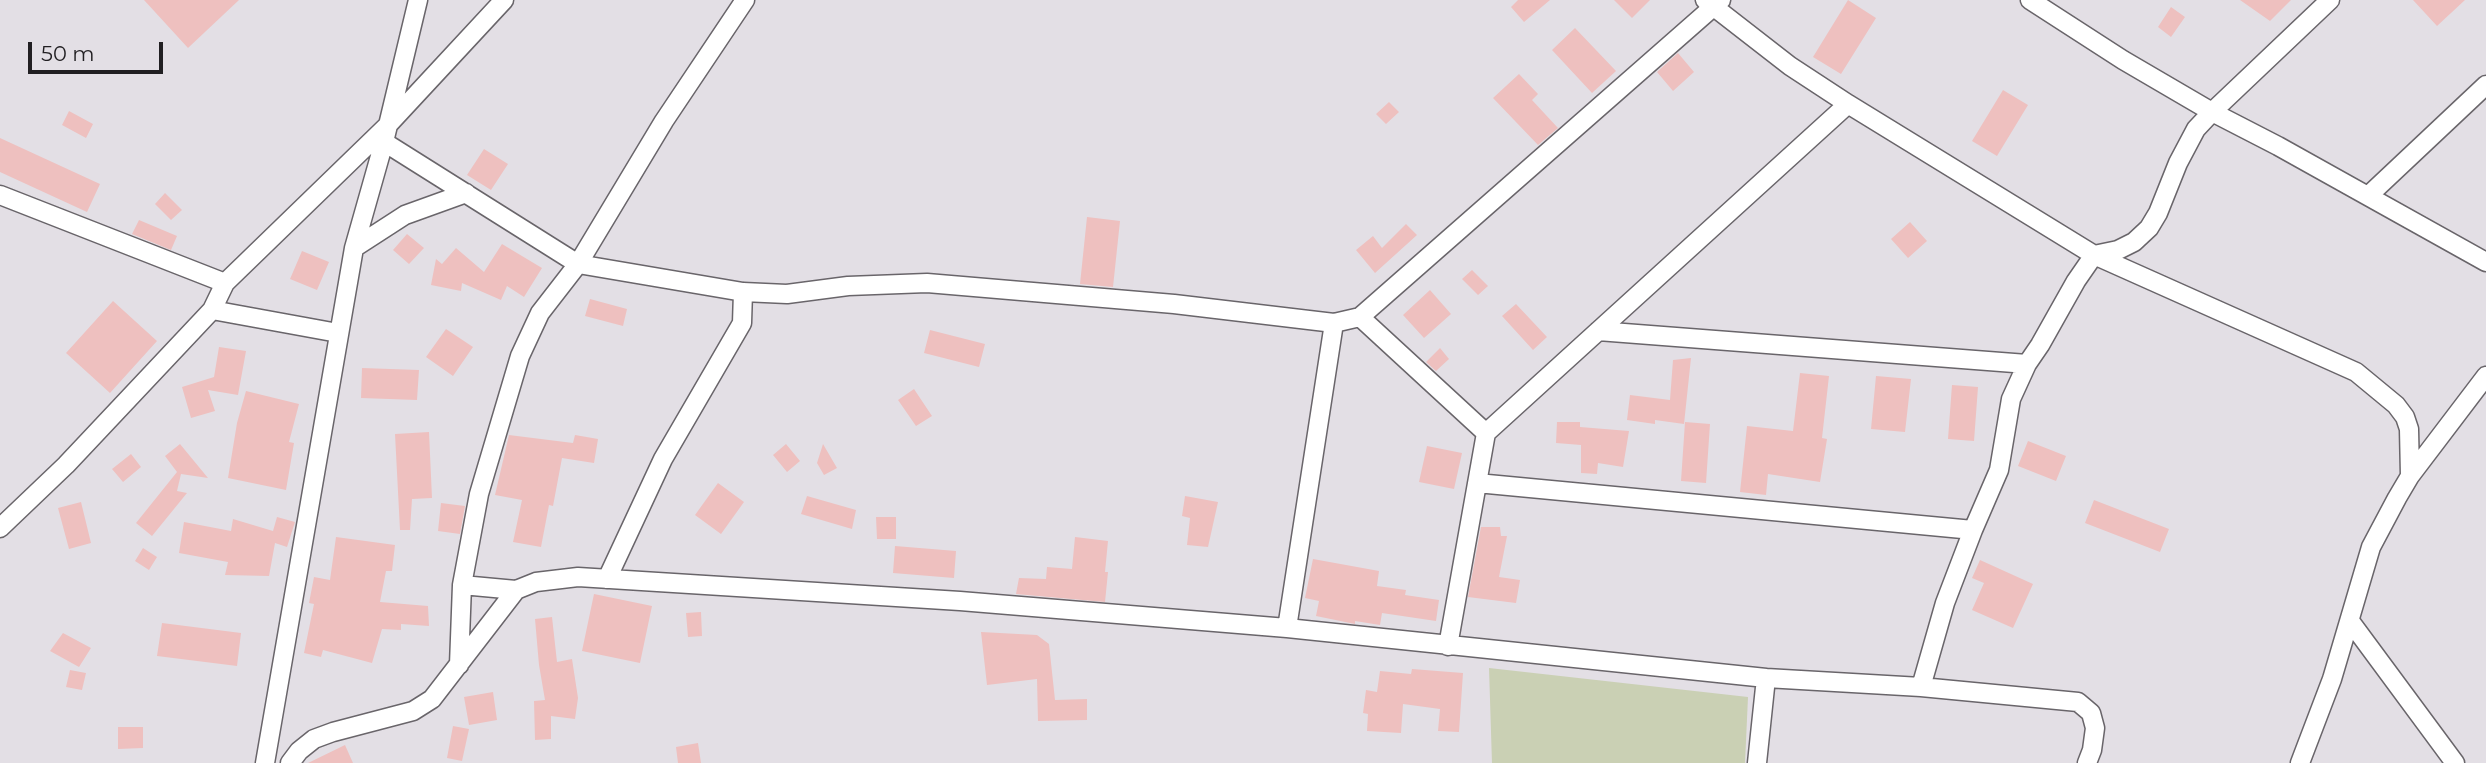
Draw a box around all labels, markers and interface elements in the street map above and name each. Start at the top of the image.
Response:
scale bar [32,28,166,72]
text: 50 m [41,41,95,66]

